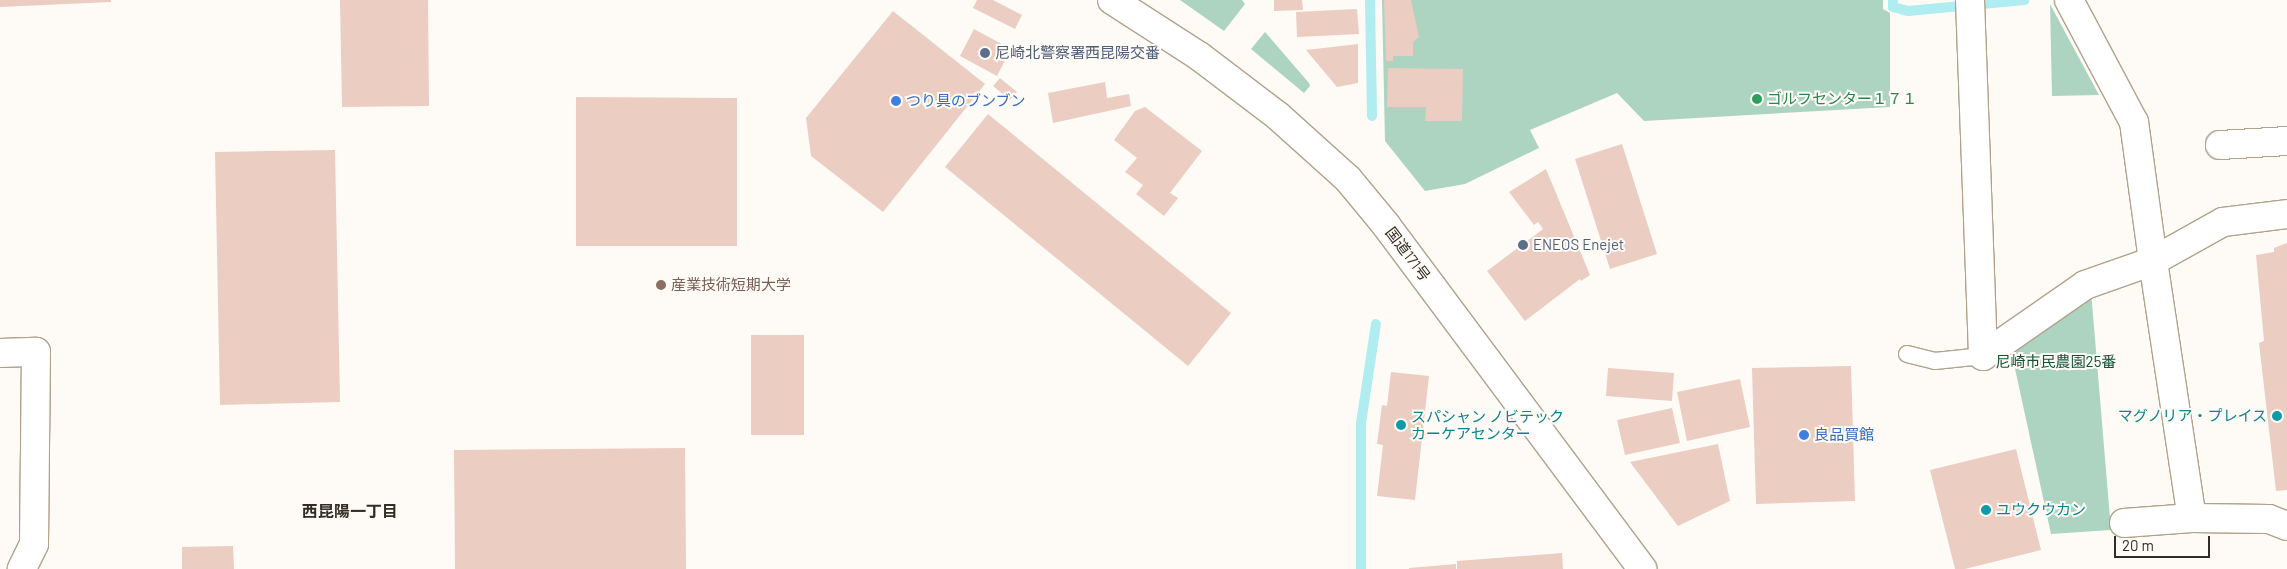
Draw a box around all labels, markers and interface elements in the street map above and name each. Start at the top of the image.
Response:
place label: 尼崎北警察署西昆陽交番 [995,44,1160,62]
marker: 尼崎北警察署西昆陽交番 [979,47,991,59]
place label: ゴルフセンター１７１ [1767,90,1917,108]
place label: つり具のブンブン [906,92,1026,110]
marker: ゴルフセンター１７１ [1751,93,1763,105]
marker: つり具のブンブン [890,95,902,107]
street label: 国道171号 [1382,224,1434,284]
place label: ENEOS Enejet [1533,236,1624,254]
marker: ENEOS Enejet [1517,239,1529,251]
place label: 産業技術短期大学 [671,276,791,294]
marker: 産業技術短期大学 [655,279,667,291]
park label: 尼崎市民農園25番 [1996,353,2116,371]
place label: スパシャン ノビテック カーケアセンター [1411,407,1564,442]
place label: マグノリア・プレイス [2117,407,2267,425]
marker: マグノリア・プレイス [2271,410,2283,422]
marker: スパシャン ノビテック カーケアセンター [1395,419,1407,431]
place label: 良品買館 [1814,426,1874,444]
marker: 良品買館 [1798,429,1810,441]
district label: 西昆陽一丁目 [302,501,398,521]
place label: ユウクウカン [1996,501,2086,519]
marker: ユウクウカン [1980,504,1992,516]
scale bar [2117,526,2213,558]
text: 20 m [2122,536,2154,554]

